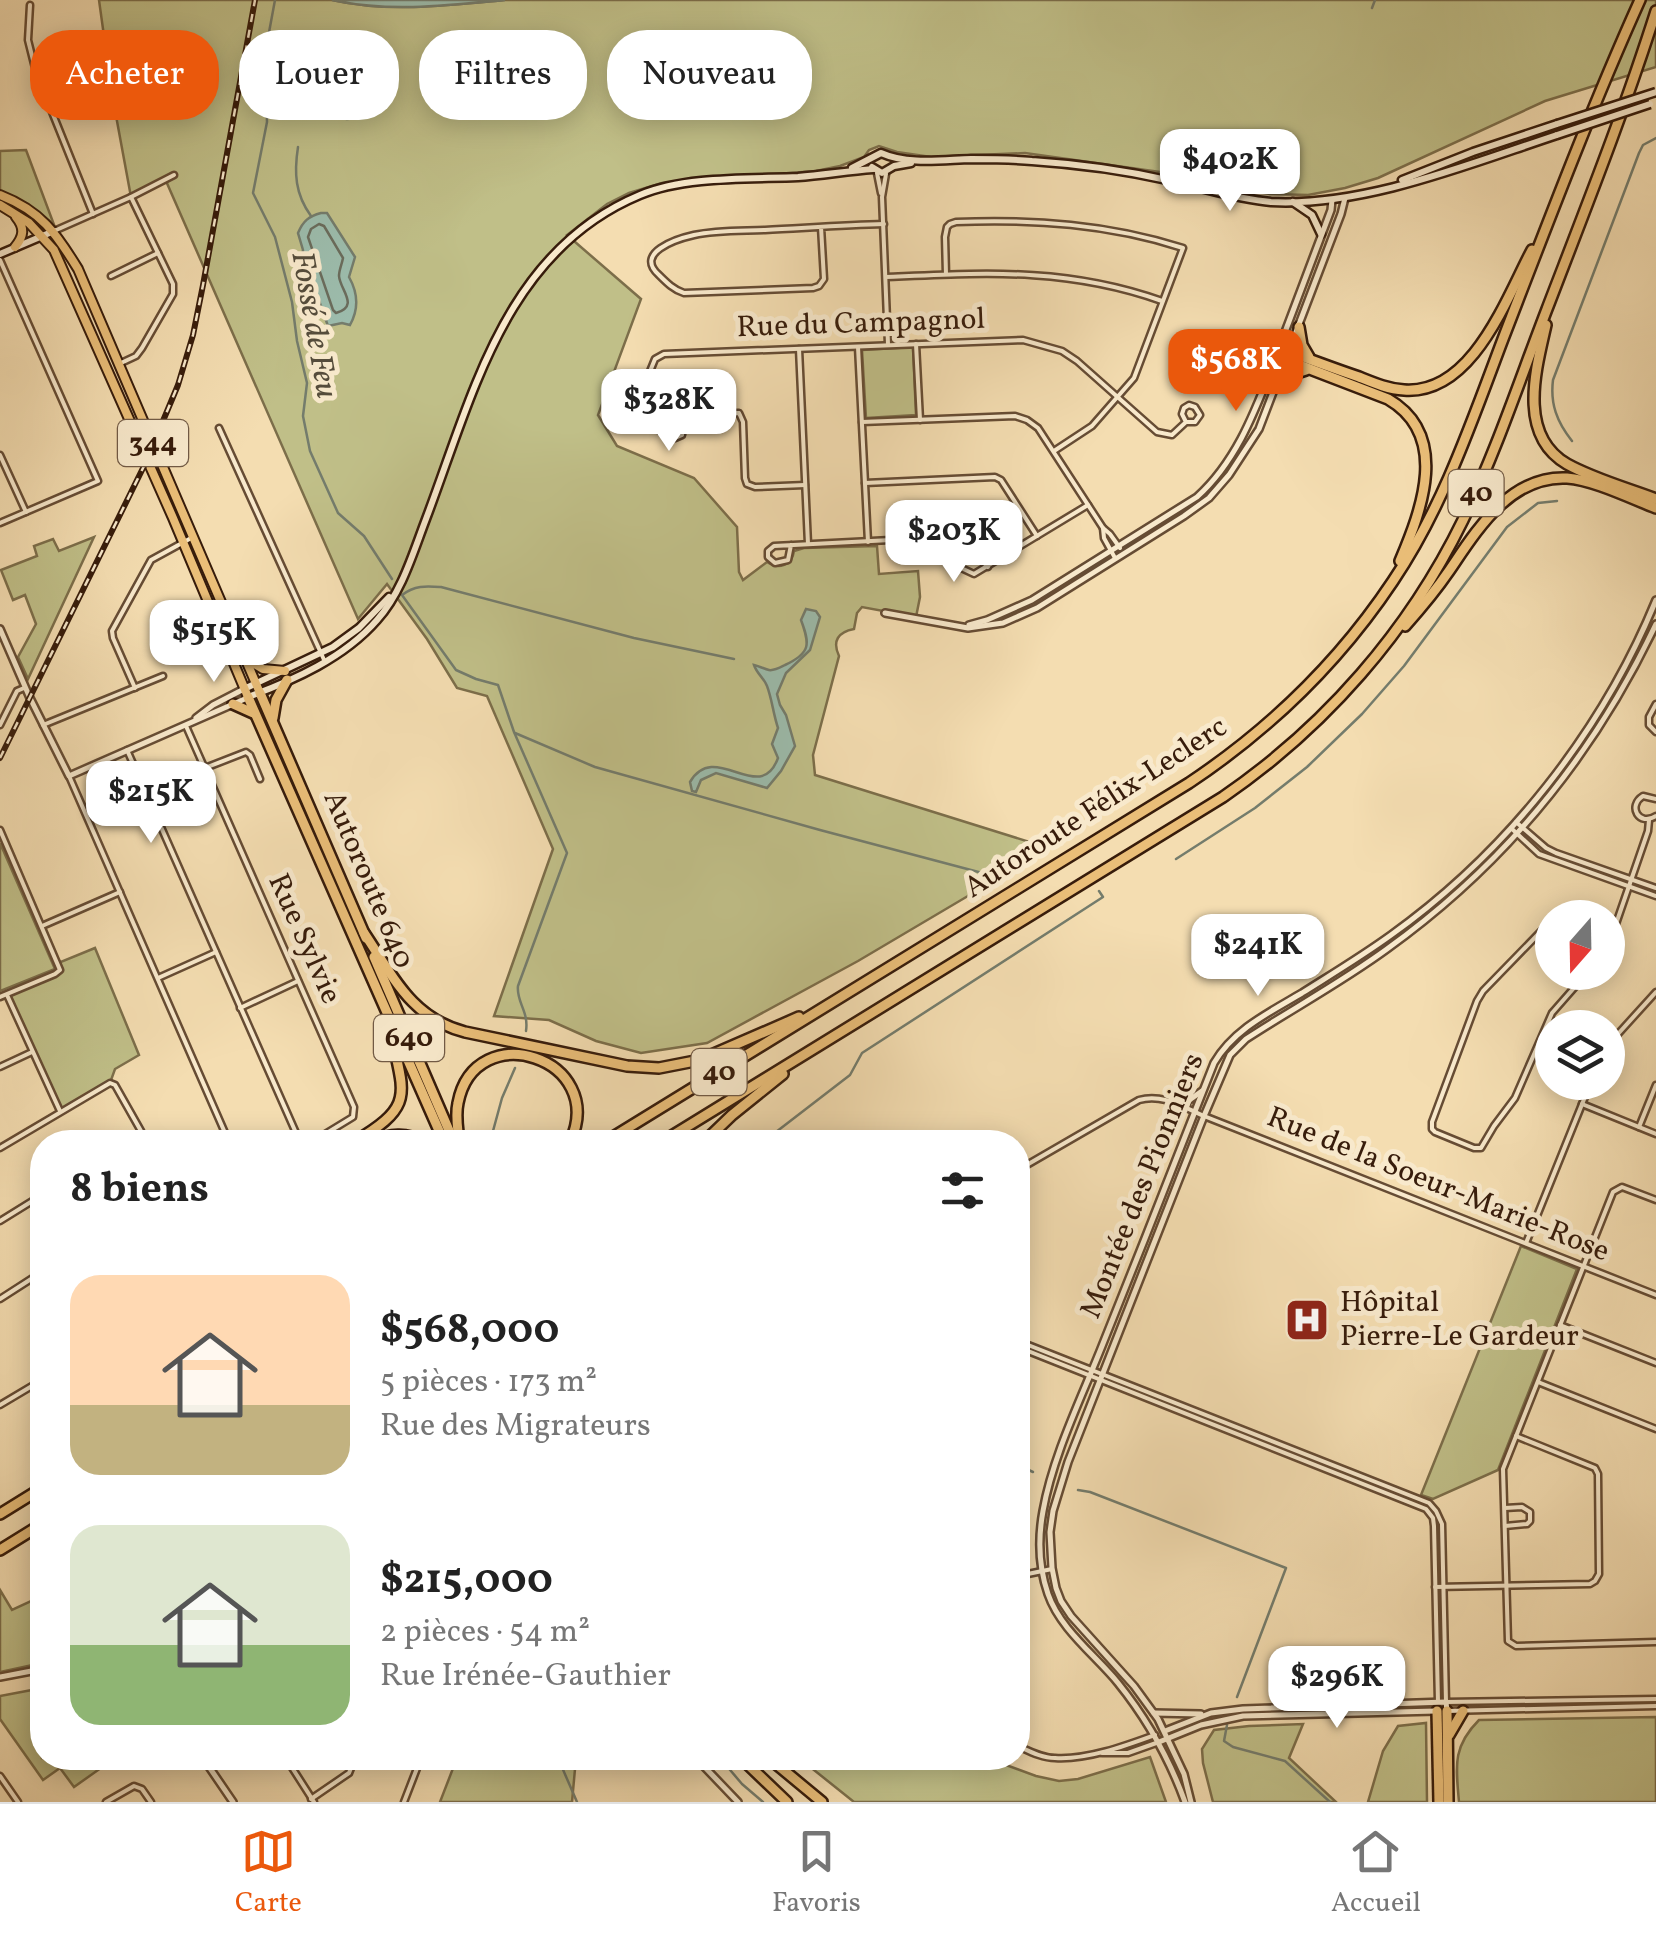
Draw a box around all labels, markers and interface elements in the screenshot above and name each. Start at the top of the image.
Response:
chip: Acheter [30,30,219,120]
chip: Louer [239,30,399,120]
chip: Filtres [419,30,587,120]
chip: Nouveau [607,30,812,120]
pin: $402K [1160,129,1300,214]
text: $402K [1182,139,1278,183]
water label: Fossé de Feu [278,248,348,402]
street label: Rue du Campagnol [736,299,986,349]
pin: $568K [1166,329,1306,414]
text: $568K [1190,339,1282,383]
pin: $328K [599,369,739,454]
text: $328K [623,379,715,423]
road number: 344 [118,420,188,466]
road number: 40 [1448,470,1504,516]
pin: $203K [884,500,1024,585]
text: $203K [907,510,1001,554]
pin: $515K [144,600,284,685]
text: $515K [172,610,256,654]
street label: Autoroute Félix-Leclerc [956,707,1236,909]
pin: $215K [81,761,221,846]
text: $215K [108,771,194,815]
street label: Autoroute 640 [312,785,424,975]
street label: Rue Sylvie [257,867,351,1011]
north arrow [1535,900,1625,990]
map controls [1535,900,1625,1100]
pin: $241K [1188,914,1328,999]
text: $241K [1213,924,1303,968]
button: layers [1535,1010,1625,1100]
road number: 640 [374,1015,444,1061]
street label: Montée des Pionniers [1071,1047,1215,1325]
road number: 40 [692,1049,746,1095]
street label: Rue de la Soeur-Marie-Rose [1260,1097,1616,1273]
text: 8 biens [70,1161,209,1220]
icon: filters [935,1163,990,1218]
place label: Hôpital Pierre-Le Gardeur [1340,1282,1579,1358]
hospital icon: Hôpital Pierre-Le Gardeur [1284,1297,1330,1343]
text: $568,000 [380,1302,560,1361]
icon: home [150,1315,270,1435]
text: 5 pièces · 173 m² [380,1361,597,1405]
text: Rue des Migrateurs [380,1405,651,1449]
text: $215,000 [380,1552,553,1611]
icon: home [150,1565,270,1685]
text: 2 pièces · 54 m² [380,1611,590,1655]
pin: $296K [1267,1646,1407,1731]
text: Rue Irénée-Gauthier [380,1655,671,1699]
text: $296K [1290,1656,1384,1700]
tab: Carte [235,1824,302,1923]
tab: Favoris [772,1824,861,1923]
tab: Accueil [1331,1824,1421,1923]

